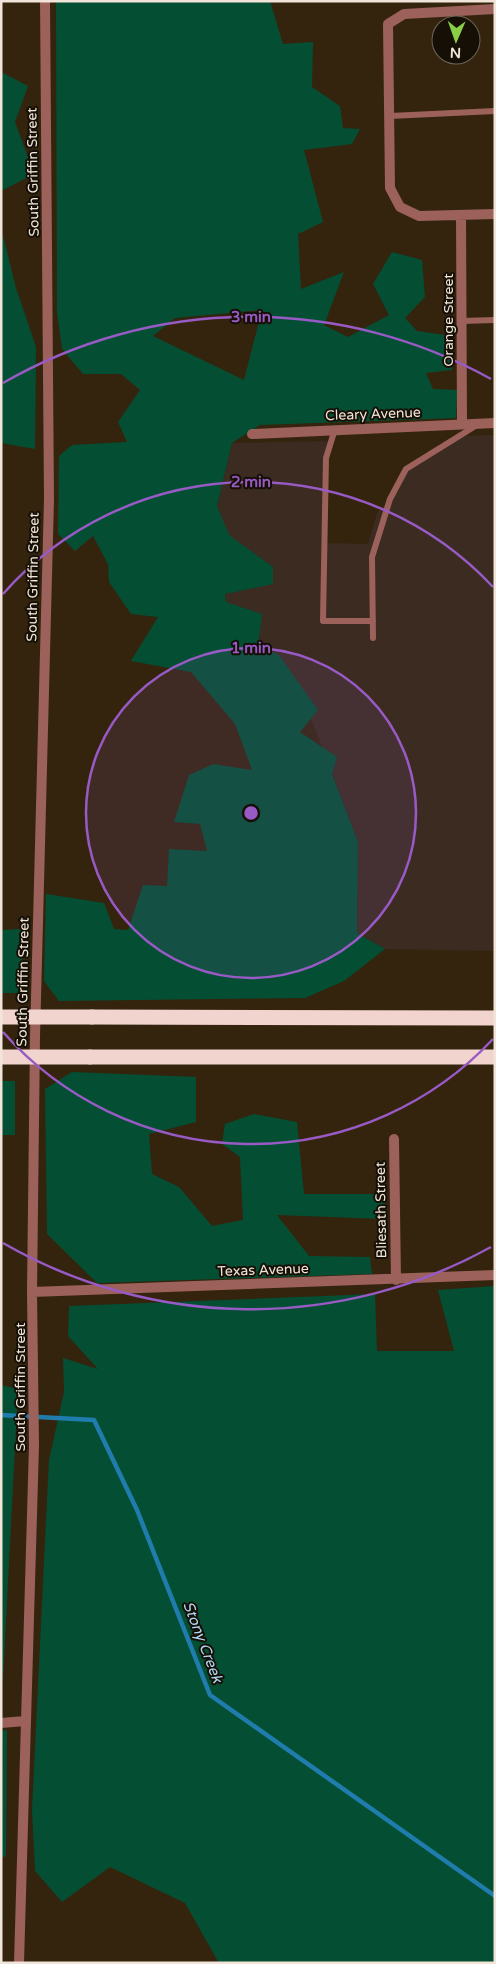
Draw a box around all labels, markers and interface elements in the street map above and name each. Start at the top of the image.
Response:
north arrow [431,15,481,65]
text: N [450,44,461,61]
street label: South Griffin Street [23,107,43,237]
street label: Orange Street [440,273,457,367]
text: 3 min [231,308,271,326]
street label: Cleary Avenue [325,404,421,424]
text: 2 min [231,473,271,491]
street label: South Griffin Street [23,512,43,642]
text: 1 min [231,639,271,657]
centre of rings [242,804,260,822]
street label: South Griffin Street [13,917,33,1047]
street label: Bliesath Street [372,1161,390,1258]
street label: Texas Avenue [217,1260,309,1280]
street label: South Griffin Street [12,1322,29,1452]
water label: Stony Creek [179,1599,227,1687]

